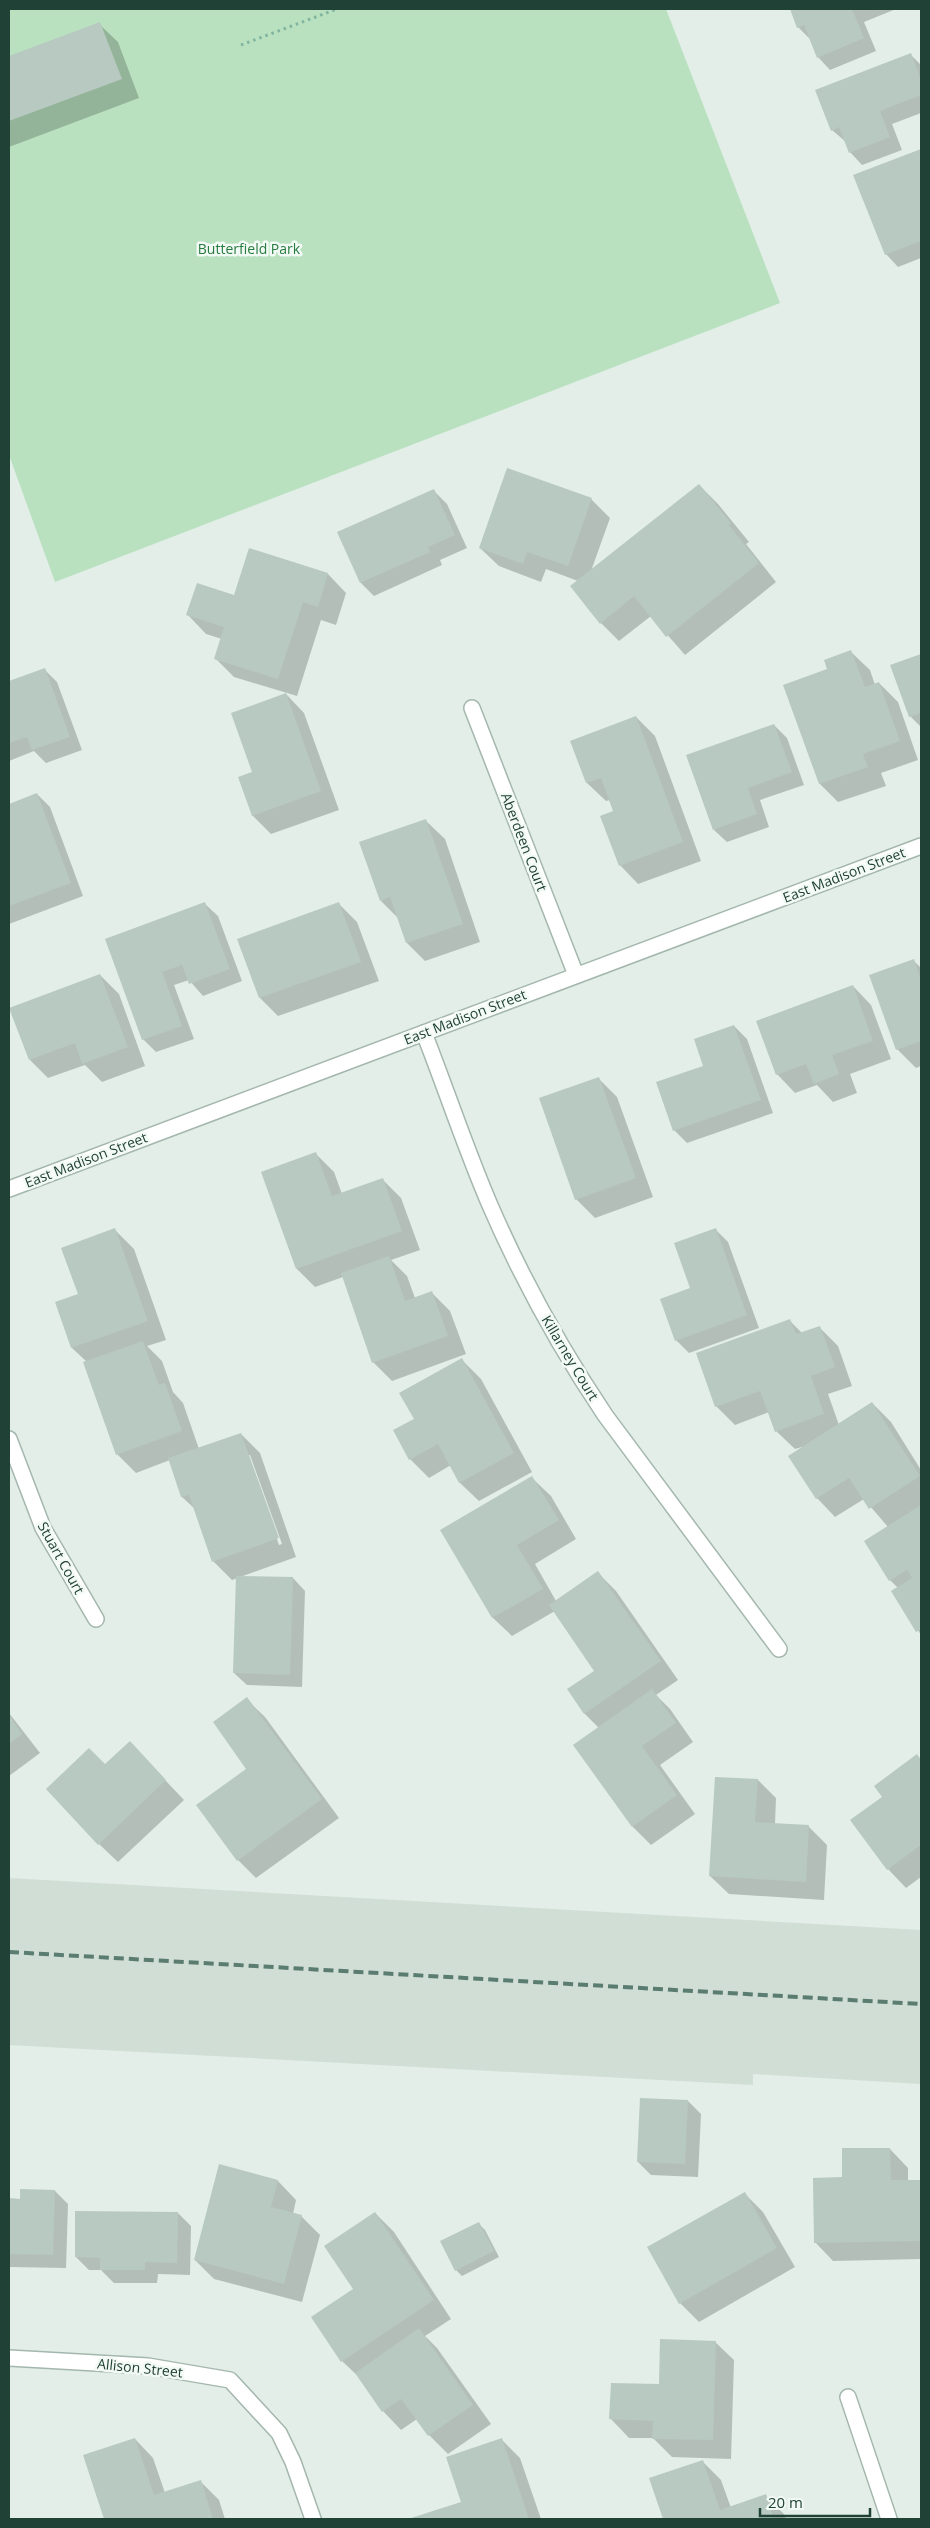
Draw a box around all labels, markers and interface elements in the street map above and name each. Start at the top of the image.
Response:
park label: Butterfield Park [198,239,301,258]
street label: Aberdeen Court [497,790,552,894]
street label: East Madison Street [780,842,908,907]
street label: East Madison Street [401,984,529,1049]
street label: East Madison Street [22,1127,150,1192]
street label: Killarney Court [537,1312,603,1404]
street label: Stuart Court [34,1518,89,1597]
street label: Allison Street [96,2354,184,2381]
scale bar [760,2486,870,2518]
text: 20 m [768,2492,803,2512]

